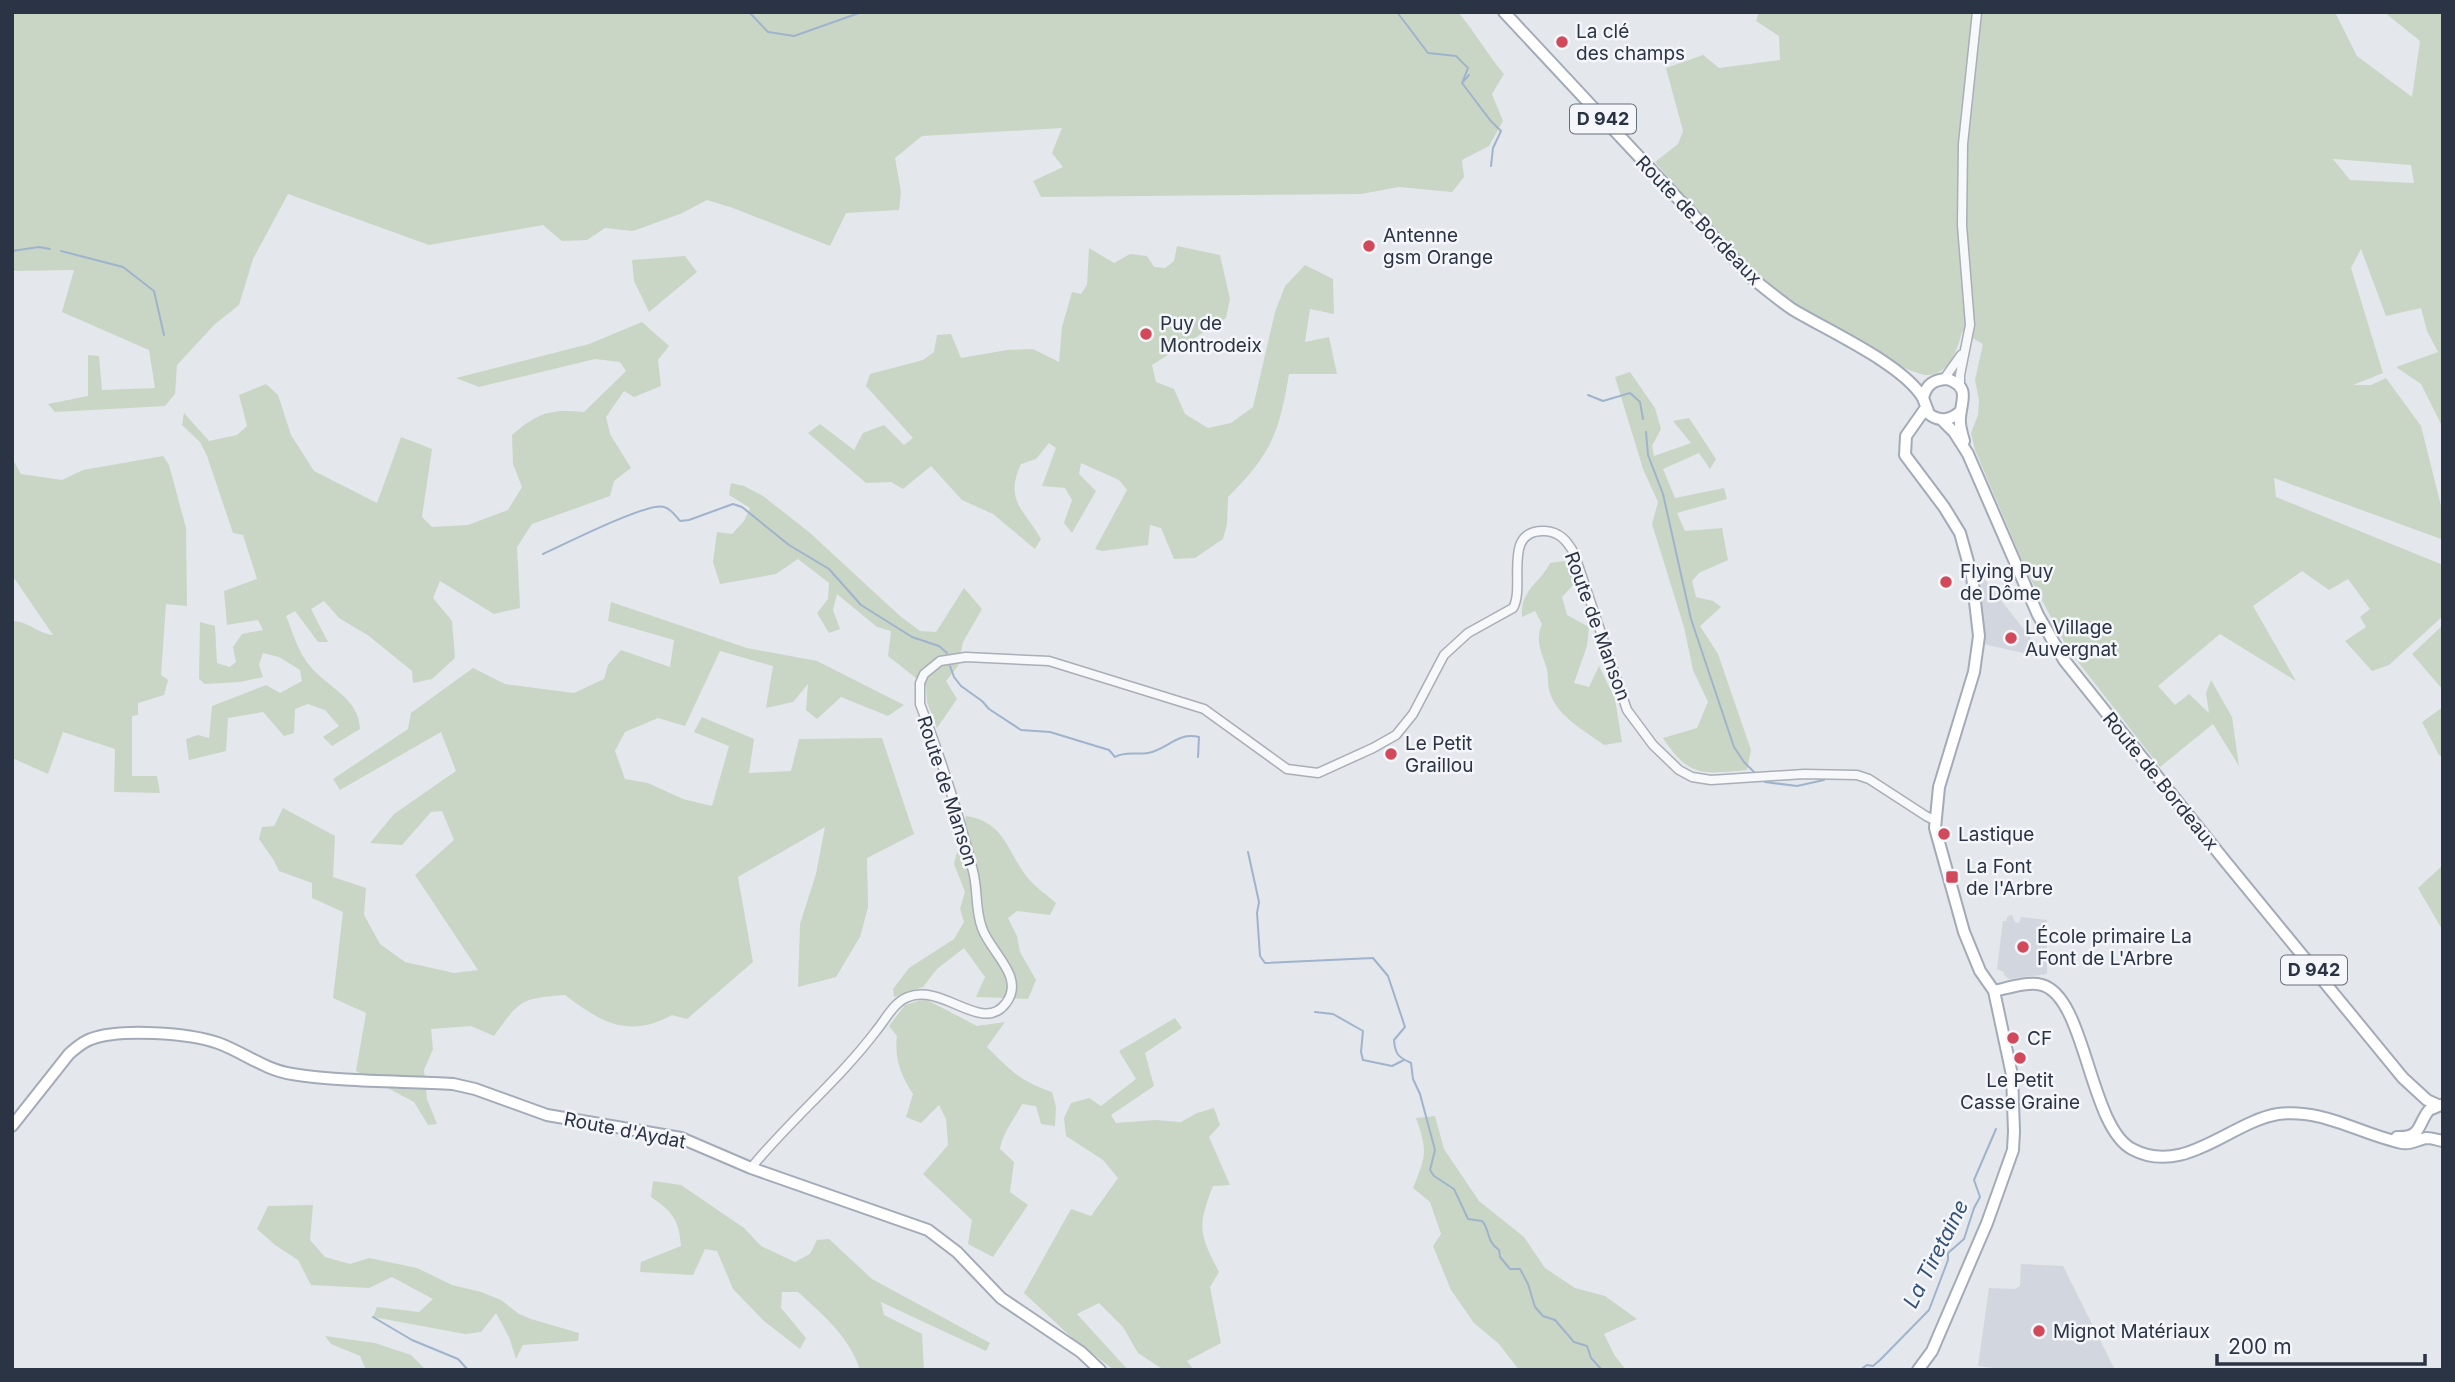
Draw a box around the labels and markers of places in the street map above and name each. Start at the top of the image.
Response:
place label: La clé des champs [1576,20,1685,65]
marker: La clé des champs [1554,34,1570,50]
place label: Antenne gsm Orange [1383,224,1493,269]
marker: Antenne gsm Orange [1361,238,1377,254]
place label: Puy de Montrodeix [1160,312,1262,357]
marker: Puy de Montrodeix [1138,326,1154,342]
place label: Flying Puy de Dôme [1960,560,2054,605]
marker: Flying Puy de Dôme [1938,574,1954,590]
place label: Le Village Auvergnat [2025,616,2117,661]
marker: Le Village Auvergnat [2003,630,2019,646]
place label: Le Petit Graillou [1405,732,1473,777]
marker: Le Petit Graillou [1383,746,1399,762]
place label: Lastique [1958,823,2034,846]
marker: Lastique [1936,826,1952,842]
place label: La Font de l'Arbre [1966,855,2053,900]
marker: La Font de l'Arbre [1944,869,1960,885]
place label: École primaire La Font de L'Arbre [2037,924,2192,970]
marker: École primaire La Font de L'Arbre [2015,939,2031,955]
place label: CF [2027,1027,2052,1050]
marker: CF [2005,1030,2021,1046]
marker: Le Petit Casse Graine [2012,1050,2028,1066]
place label: Le Petit Casse Graine [1960,1069,2080,1114]
place label: Mignot Matériaux [2053,1320,2210,1343]
marker: Mignot Matériaux [2031,1323,2047,1339]

